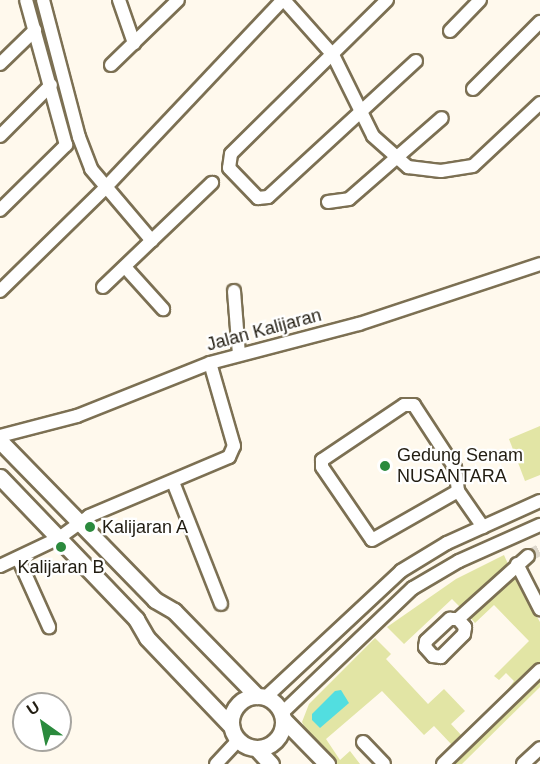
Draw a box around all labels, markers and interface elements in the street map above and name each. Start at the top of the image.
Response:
street label: Jalan Kalijaran [204,304,324,356]
place label: Gedung Senam NUSANTARA [397,445,523,488]
marker: Gedung Senam NUSANTARA [378,459,392,473]
place label: Kalijaran A [102,516,189,538]
marker: Kalijaran A [83,520,97,534]
marker: Kalijaran B [54,540,68,554]
place label: Kalijaran B [17,556,105,578]
north arrow [12,692,72,752]
text: U [24,698,42,718]

